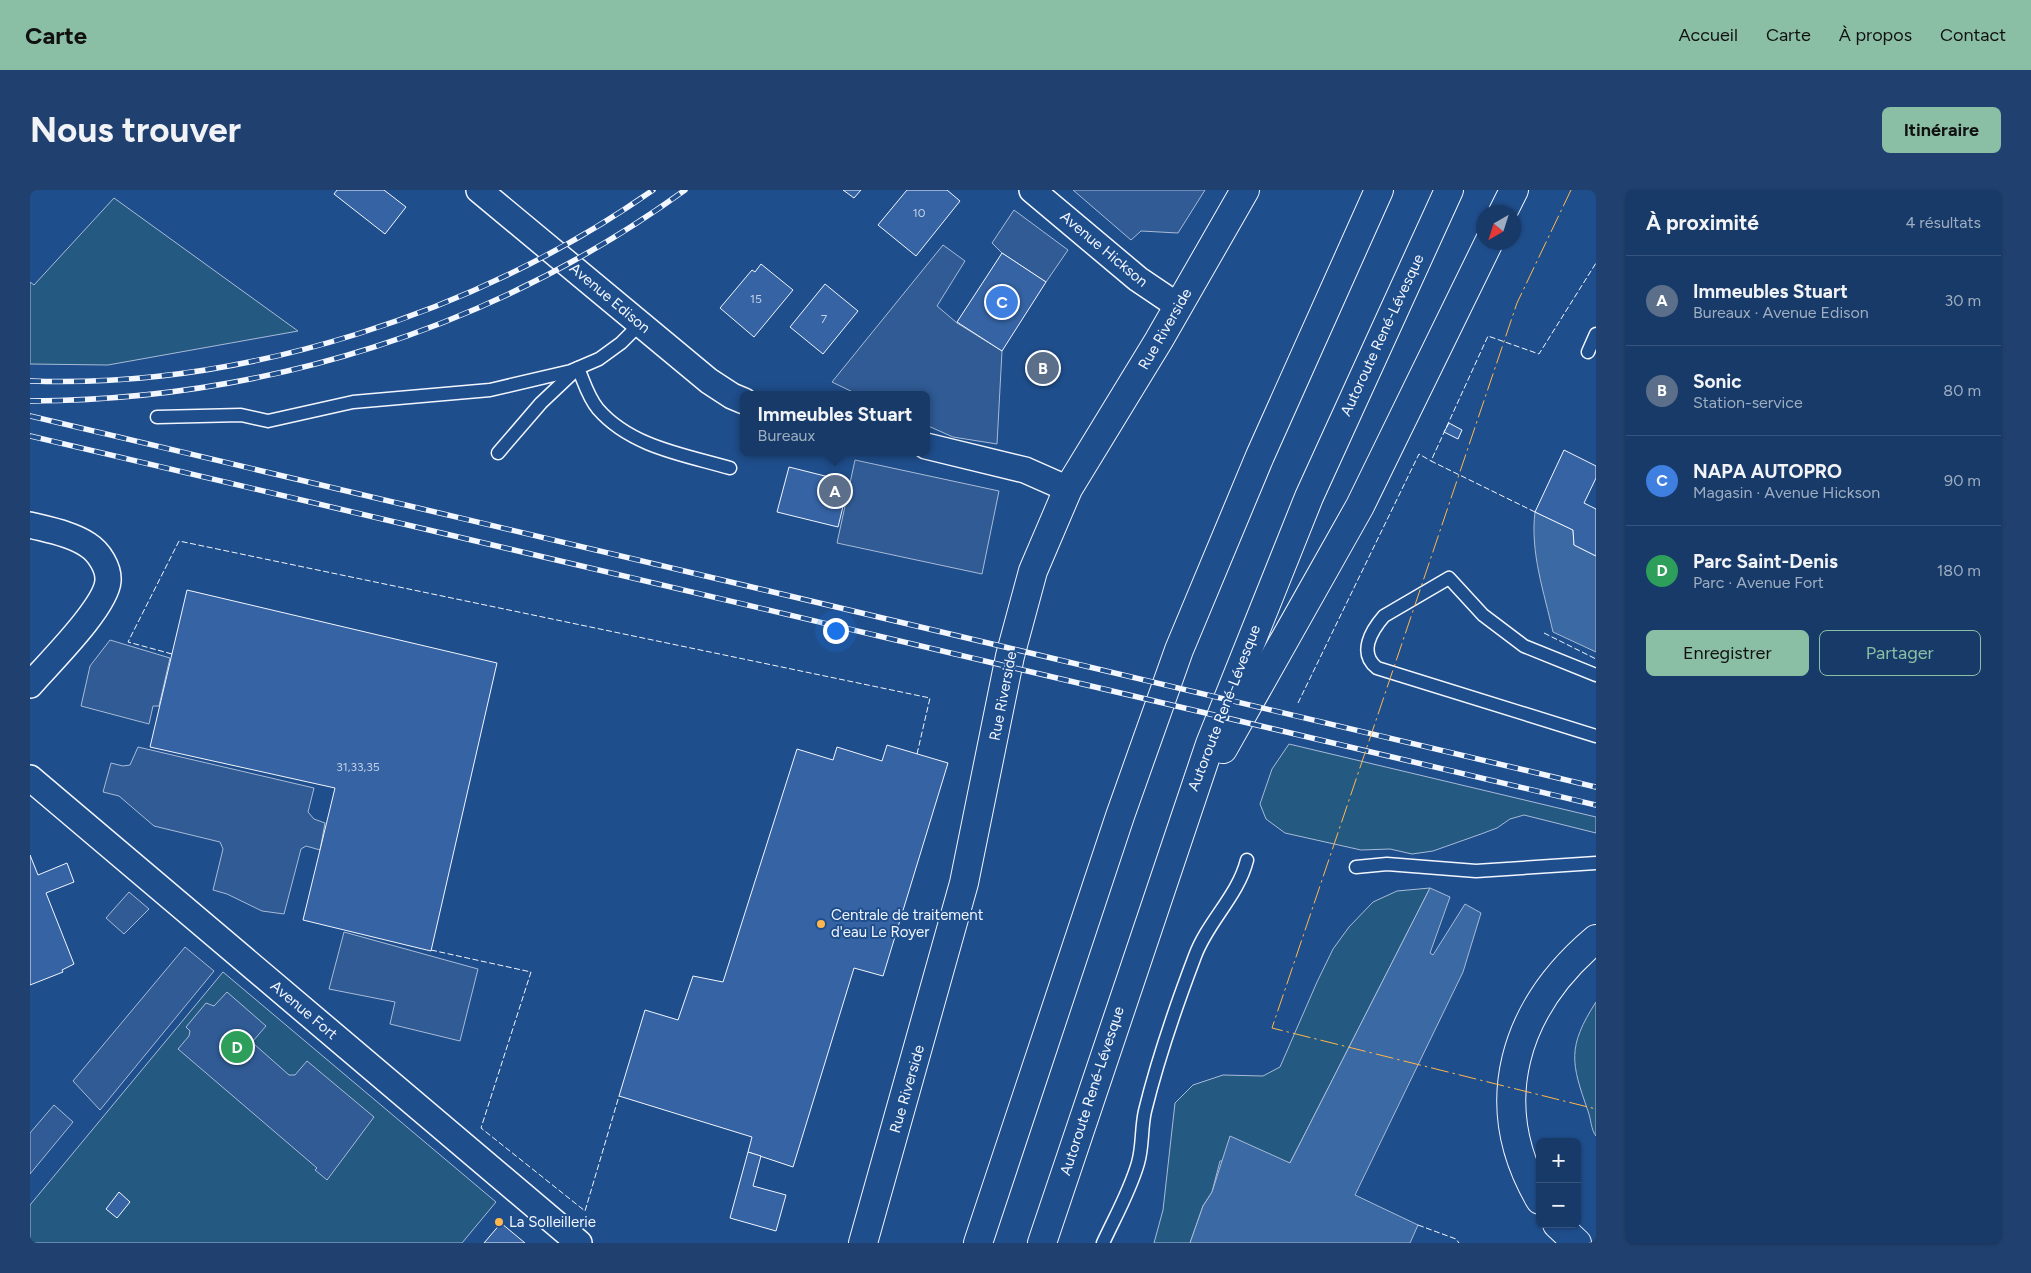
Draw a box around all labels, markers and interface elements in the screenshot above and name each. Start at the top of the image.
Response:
text: Carte [25,21,87,50]
text: Accueil [1678,24,1738,46]
text: Carte [1766,24,1811,46]
text: À propos [1839,24,1912,46]
text: Contact [1940,24,2006,46]
button: Itinéraire [1882,107,2001,153]
text: Nous trouver [30,109,241,151]
north arrow [1476,205,1521,250]
house number: 10 [913,206,926,220]
street label: Avenue Hickson [1057,207,1151,291]
text: À proximité [1646,210,1759,235]
text: 4 résultats [1905,213,1981,232]
street label: Autoroute René-Lévesque [1336,251,1428,419]
street label: Avenue Edison [566,259,654,337]
text: Immeubles Stuart [1693,280,1848,303]
pin: C [986,283,1018,321]
street label: Rue Riverside [1134,285,1196,373]
text: A [1656,291,1668,310]
text: 30 m [1944,291,1981,310]
house number: 15 [750,292,762,306]
text: Bureaux · Avenue Edison [1693,303,1869,322]
house number: 7 [821,312,828,326]
pin: B [1027,349,1059,387]
text: Sonic [1693,370,1742,393]
text: B [1657,381,1667,400]
text: 80 m [1943,381,1981,400]
popup [740,391,930,456]
text: Station-service [1693,393,1803,412]
text: Immeubles Stuart [758,403,912,426]
text: Bureaux [758,426,815,445]
text: NAPA AUTOPRO [1693,460,1842,483]
text: C [1656,471,1668,490]
text: 90 m [1944,471,1981,490]
pin: A [819,472,851,510]
text: Magasin · Avenue Hickson [1693,483,1880,502]
text: Parc Saint-Denis [1693,550,1838,573]
text: D [1656,561,1668,580]
text: 180 m [1937,561,1981,580]
text: Parc · Avenue Fort [1693,573,1824,592]
your location [823,618,849,644]
street label: Autoroute René-Lévesque [1184,622,1264,794]
button: Enregistrer [1646,630,1809,676]
button: Partager [1819,630,1981,676]
street label: Rue Riverside [985,650,1021,742]
house number: 31,33,35 [336,760,380,774]
place label: Centrale de traitement d'eau Le Royer [831,906,984,941]
marker: Centrale de traitement d'eau Le Royer [815,918,827,930]
street label: Avenue Fort [267,977,341,1043]
street label: Autoroute René-Lévesque [1056,1004,1128,1178]
pin: D [221,1028,253,1066]
street label: Rue Riverside [886,1043,928,1135]
map controls [1536,1138,1581,1228]
button: + [1536,1138,1581,1183]
button: − [1536,1183,1581,1228]
place label: La Solleillerie [509,1213,596,1231]
marker: La Solleillerie [493,1216,505,1228]

